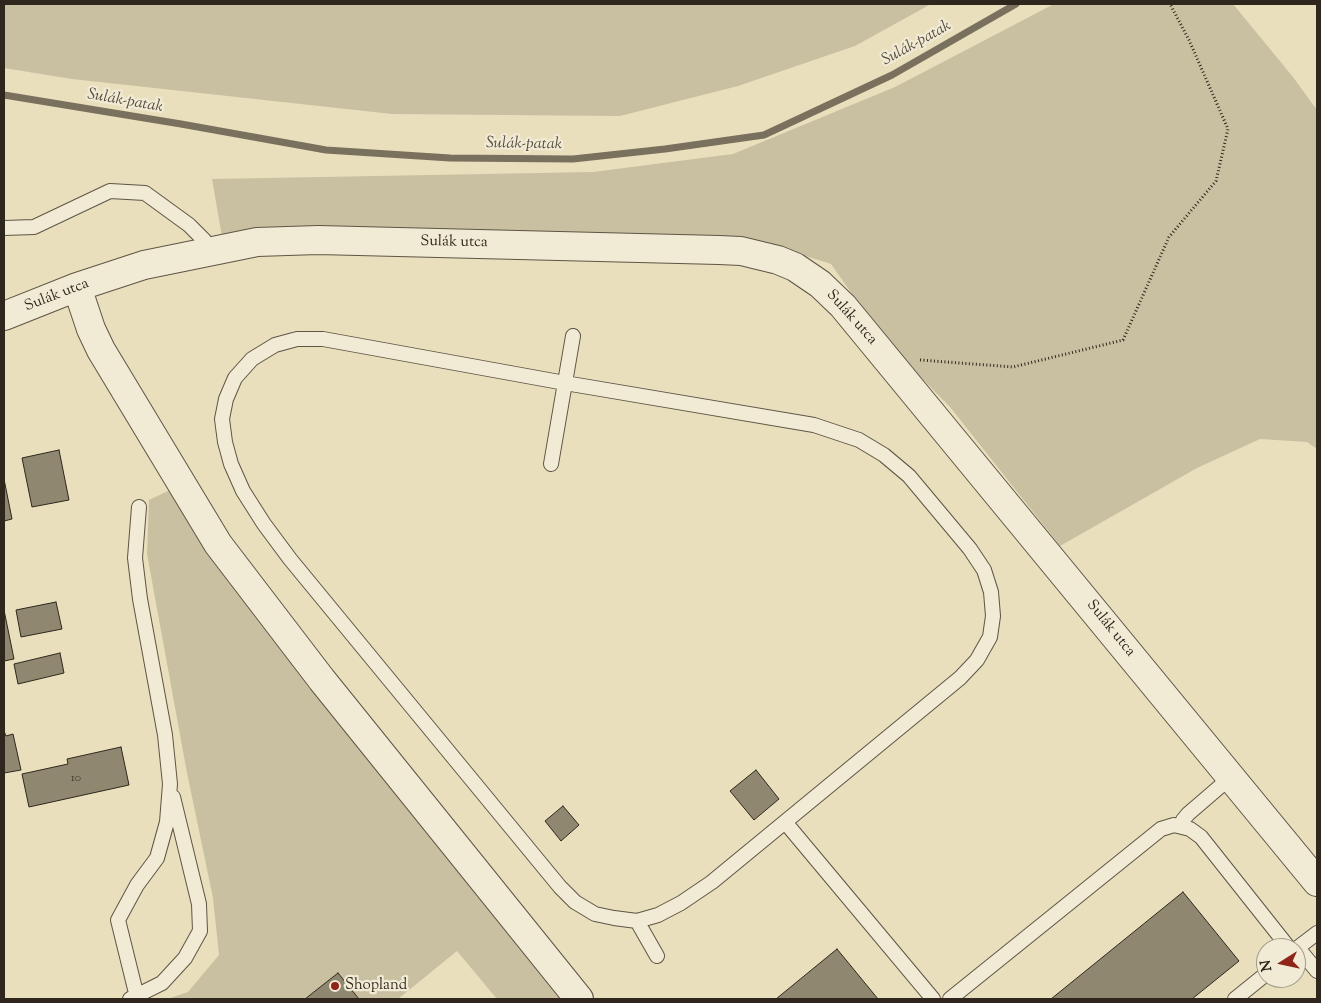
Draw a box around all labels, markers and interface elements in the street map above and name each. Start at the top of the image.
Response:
water label: Sulák-patak [879,17,955,71]
water label: Sulák-patak [86,86,164,118]
water label: Sulák-patak [486,135,562,155]
street label: Sulák utca [420,233,488,253]
street label: Sulák utca [22,276,92,316]
street label: Sulák utca [822,287,880,349]
street label: Sulák utca [1082,597,1138,661]
house number: 10 [71,772,81,786]
north arrow [1256,938,1306,988]
text: N [1256,958,1278,973]
place label: Shopland [345,977,407,995]
marker: Shopland [329,980,341,992]

